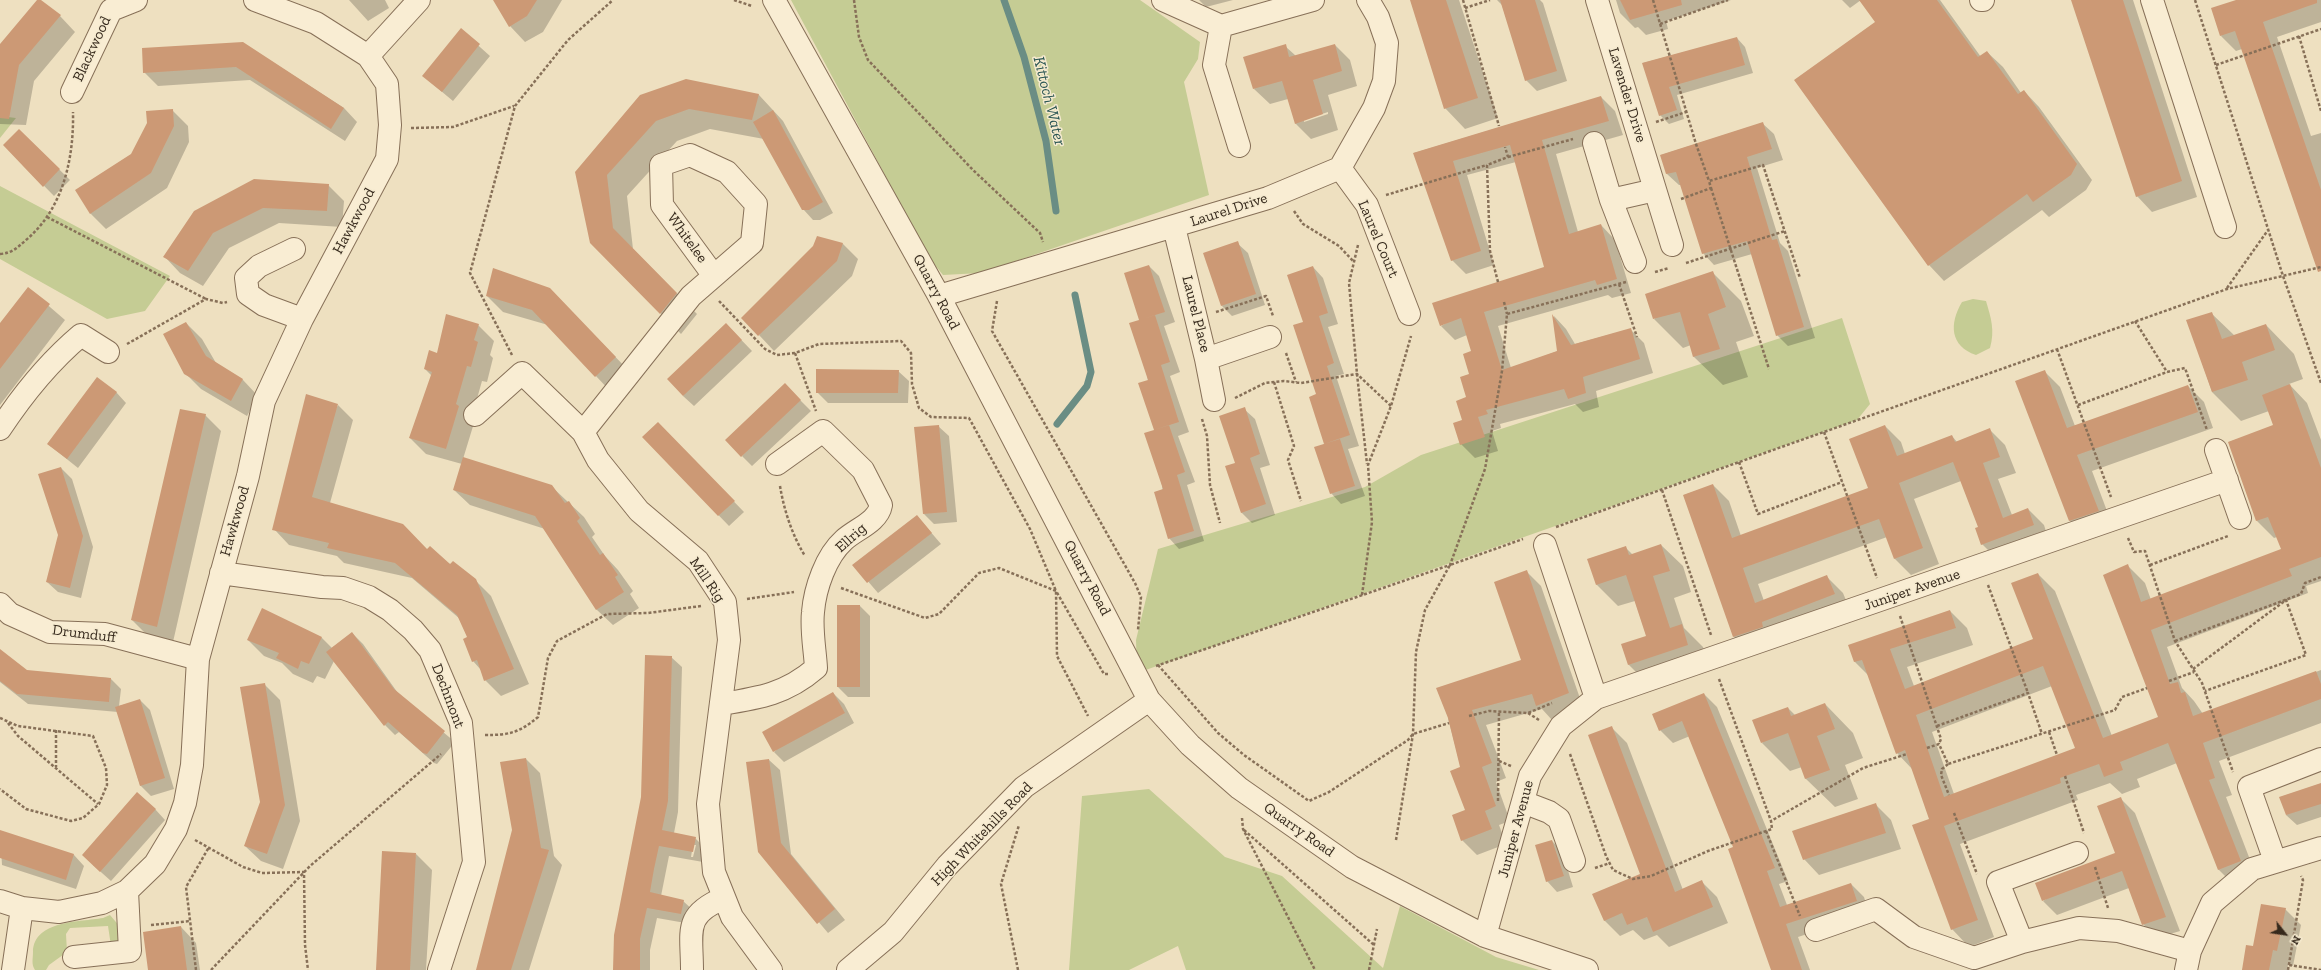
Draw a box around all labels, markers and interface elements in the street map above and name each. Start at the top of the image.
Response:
street label: Blackwood [69,14,115,84]
street label: Lavender Drive [1604,45,1650,145]
water label: Kittoch Water [1029,54,1069,148]
street label: Hawkwood [329,185,379,257]
street label: Laurel Drive [1188,189,1270,231]
street label: Laurel Court [1354,198,1402,280]
street label: Whitelee [663,210,711,266]
street label: Quarry Road [909,251,963,333]
street label: Laurel Place [1178,274,1214,354]
street label: Hawkwood [216,484,254,558]
street label: Ellrig [832,519,870,557]
street label: Quarry Road [1060,537,1114,619]
street label: Mill Rig [685,554,729,606]
street label: Juniper Avenue [1862,565,1962,615]
street label: Drumduff [51,621,117,647]
street label: Dechmont [427,661,469,731]
street label: High Whitehills Road [928,778,1036,890]
street label: Juniper Avenue [1494,778,1538,880]
street label: Quarry Road [1260,799,1338,861]
north arrow [2265,914,2305,954]
text: N [2288,933,2304,947]

